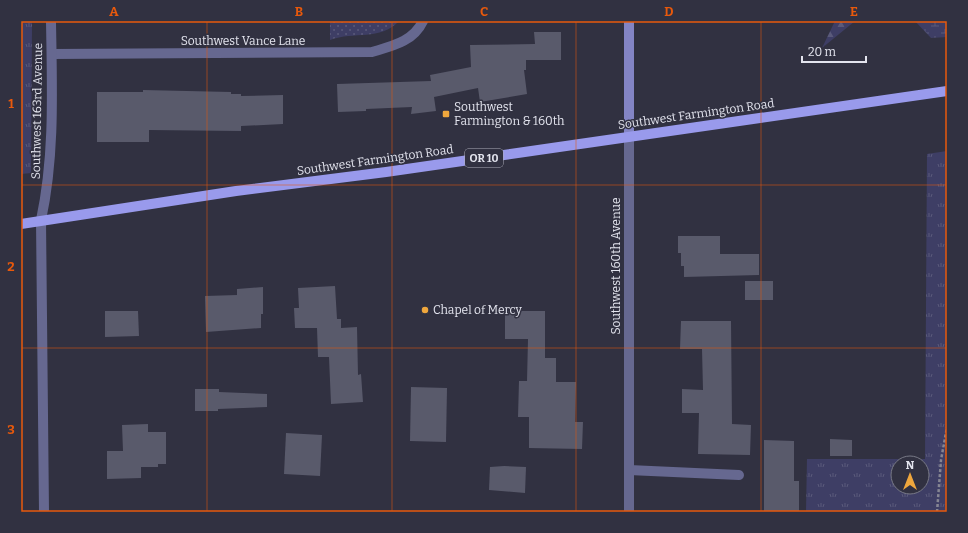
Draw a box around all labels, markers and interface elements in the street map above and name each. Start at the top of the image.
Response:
text: A [109,4,119,19]
text: B [295,4,303,19]
text: C [480,4,488,19]
text: D [664,4,674,19]
text: E [850,4,858,19]
street label: Southwest Vance Lane [181,34,305,48]
scale bar [802,38,866,64]
street label: Southwest 163rd Avenue [29,43,45,179]
text: 20 m [808,45,837,59]
text: 1 [8,96,14,111]
street label: Southwest Farmington Road [617,96,775,132]
place label: Southwest Farmington & 160th [454,100,565,128]
marker: Southwest Farmington & 160th [441,109,451,119]
street label: Southwest Farmington Road [296,142,454,178]
road number: OR 10 [465,149,503,167]
street label: Southwest 160th Avenue [609,197,623,335]
text: 2 [7,259,15,274]
place label: Chapel of Mercy [433,303,523,317]
marker: Chapel of Mercy [420,305,430,315]
text: 3 [7,422,15,437]
north arrow [890,455,930,495]
text: N [906,459,915,472]

